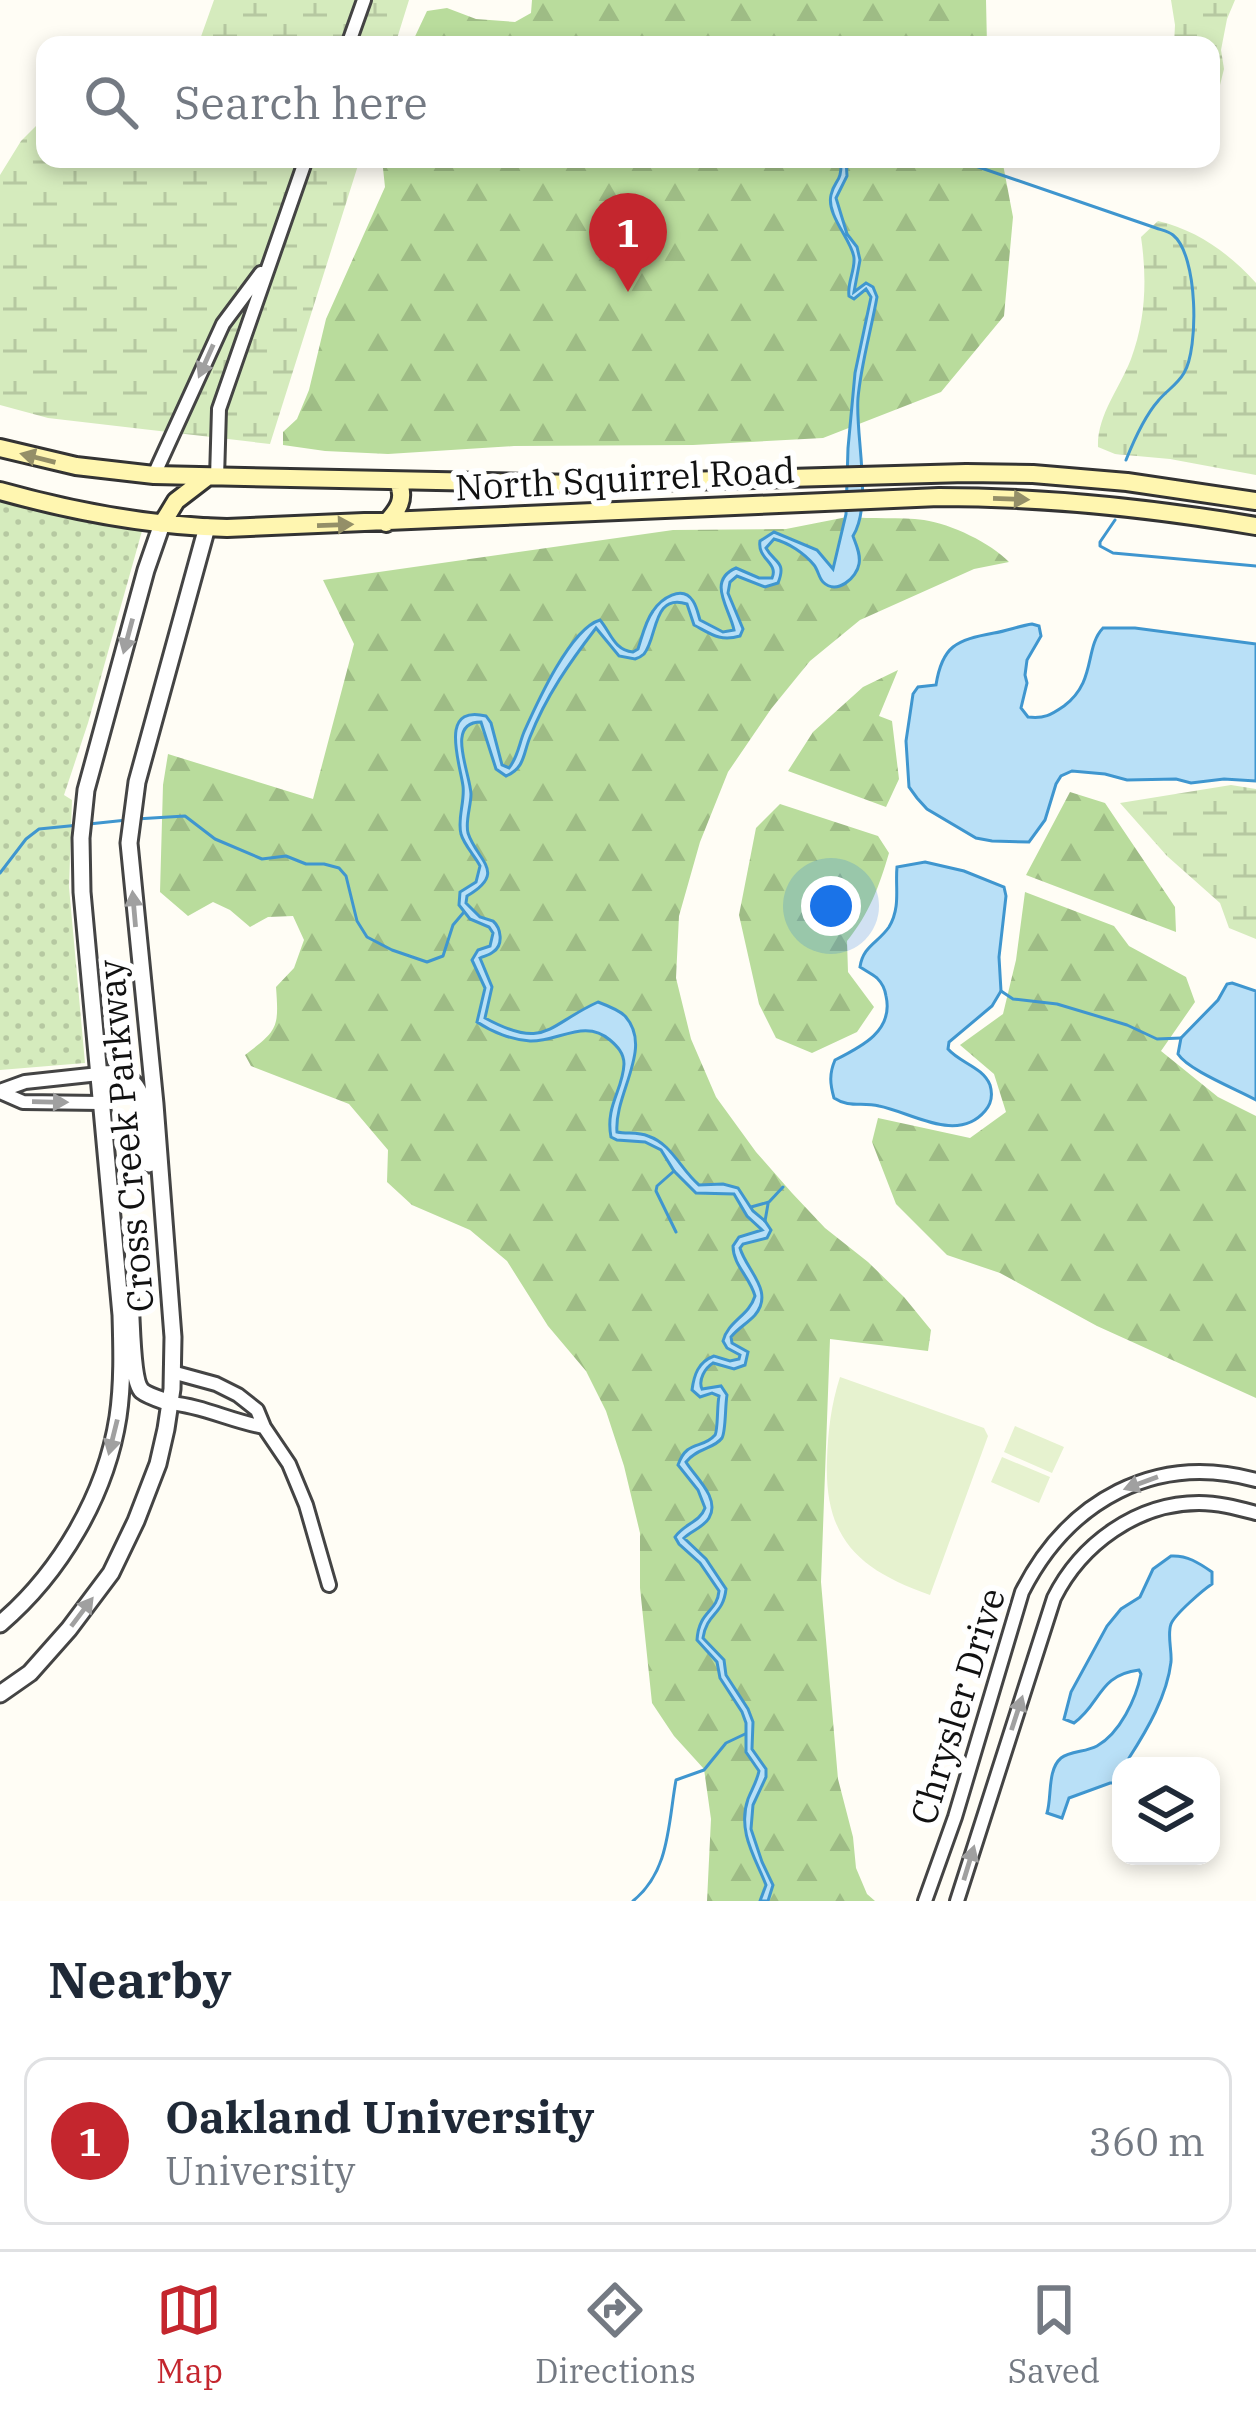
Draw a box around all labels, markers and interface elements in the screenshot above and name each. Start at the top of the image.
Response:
search box [36,36,1220,168]
icon: search [78,69,144,135]
text: Search here [174,73,428,131]
pin: 1 [589,193,667,292]
one-way arrow [196,343,216,378]
street label: North Squirrel Road [454,446,796,510]
one-way arrow [19,447,56,466]
one-way arrow [993,489,1031,508]
one-way arrow [317,515,355,534]
one-way arrow [117,617,136,654]
your location [801,876,861,936]
one-way arrow [124,890,143,927]
street label: Cross Creek Parkway [86,957,164,1314]
one-way arrow [32,1093,70,1112]
one-way arrow [103,1419,122,1456]
one-way arrow [1123,1475,1159,1493]
street label: Chrysler Drive [899,1582,1015,1830]
one-way arrow [69,1596,93,1628]
one-way arrow [1008,1694,1027,1731]
map controls [1112,1757,1220,1865]
button: layers [1112,1757,1220,1865]
one-way arrow [961,1844,979,1881]
text: Nearby [48,1946,232,2012]
text: Oakland University [165,2087,594,2145]
text: 1 [78,2116,102,2167]
text: 360 m [1089,2116,1205,2167]
text: University [165,2145,355,2196]
tab: Map [156,2277,223,2392]
tab: Directions [535,2277,696,2392]
tab: Saved [1008,2277,1100,2392]

